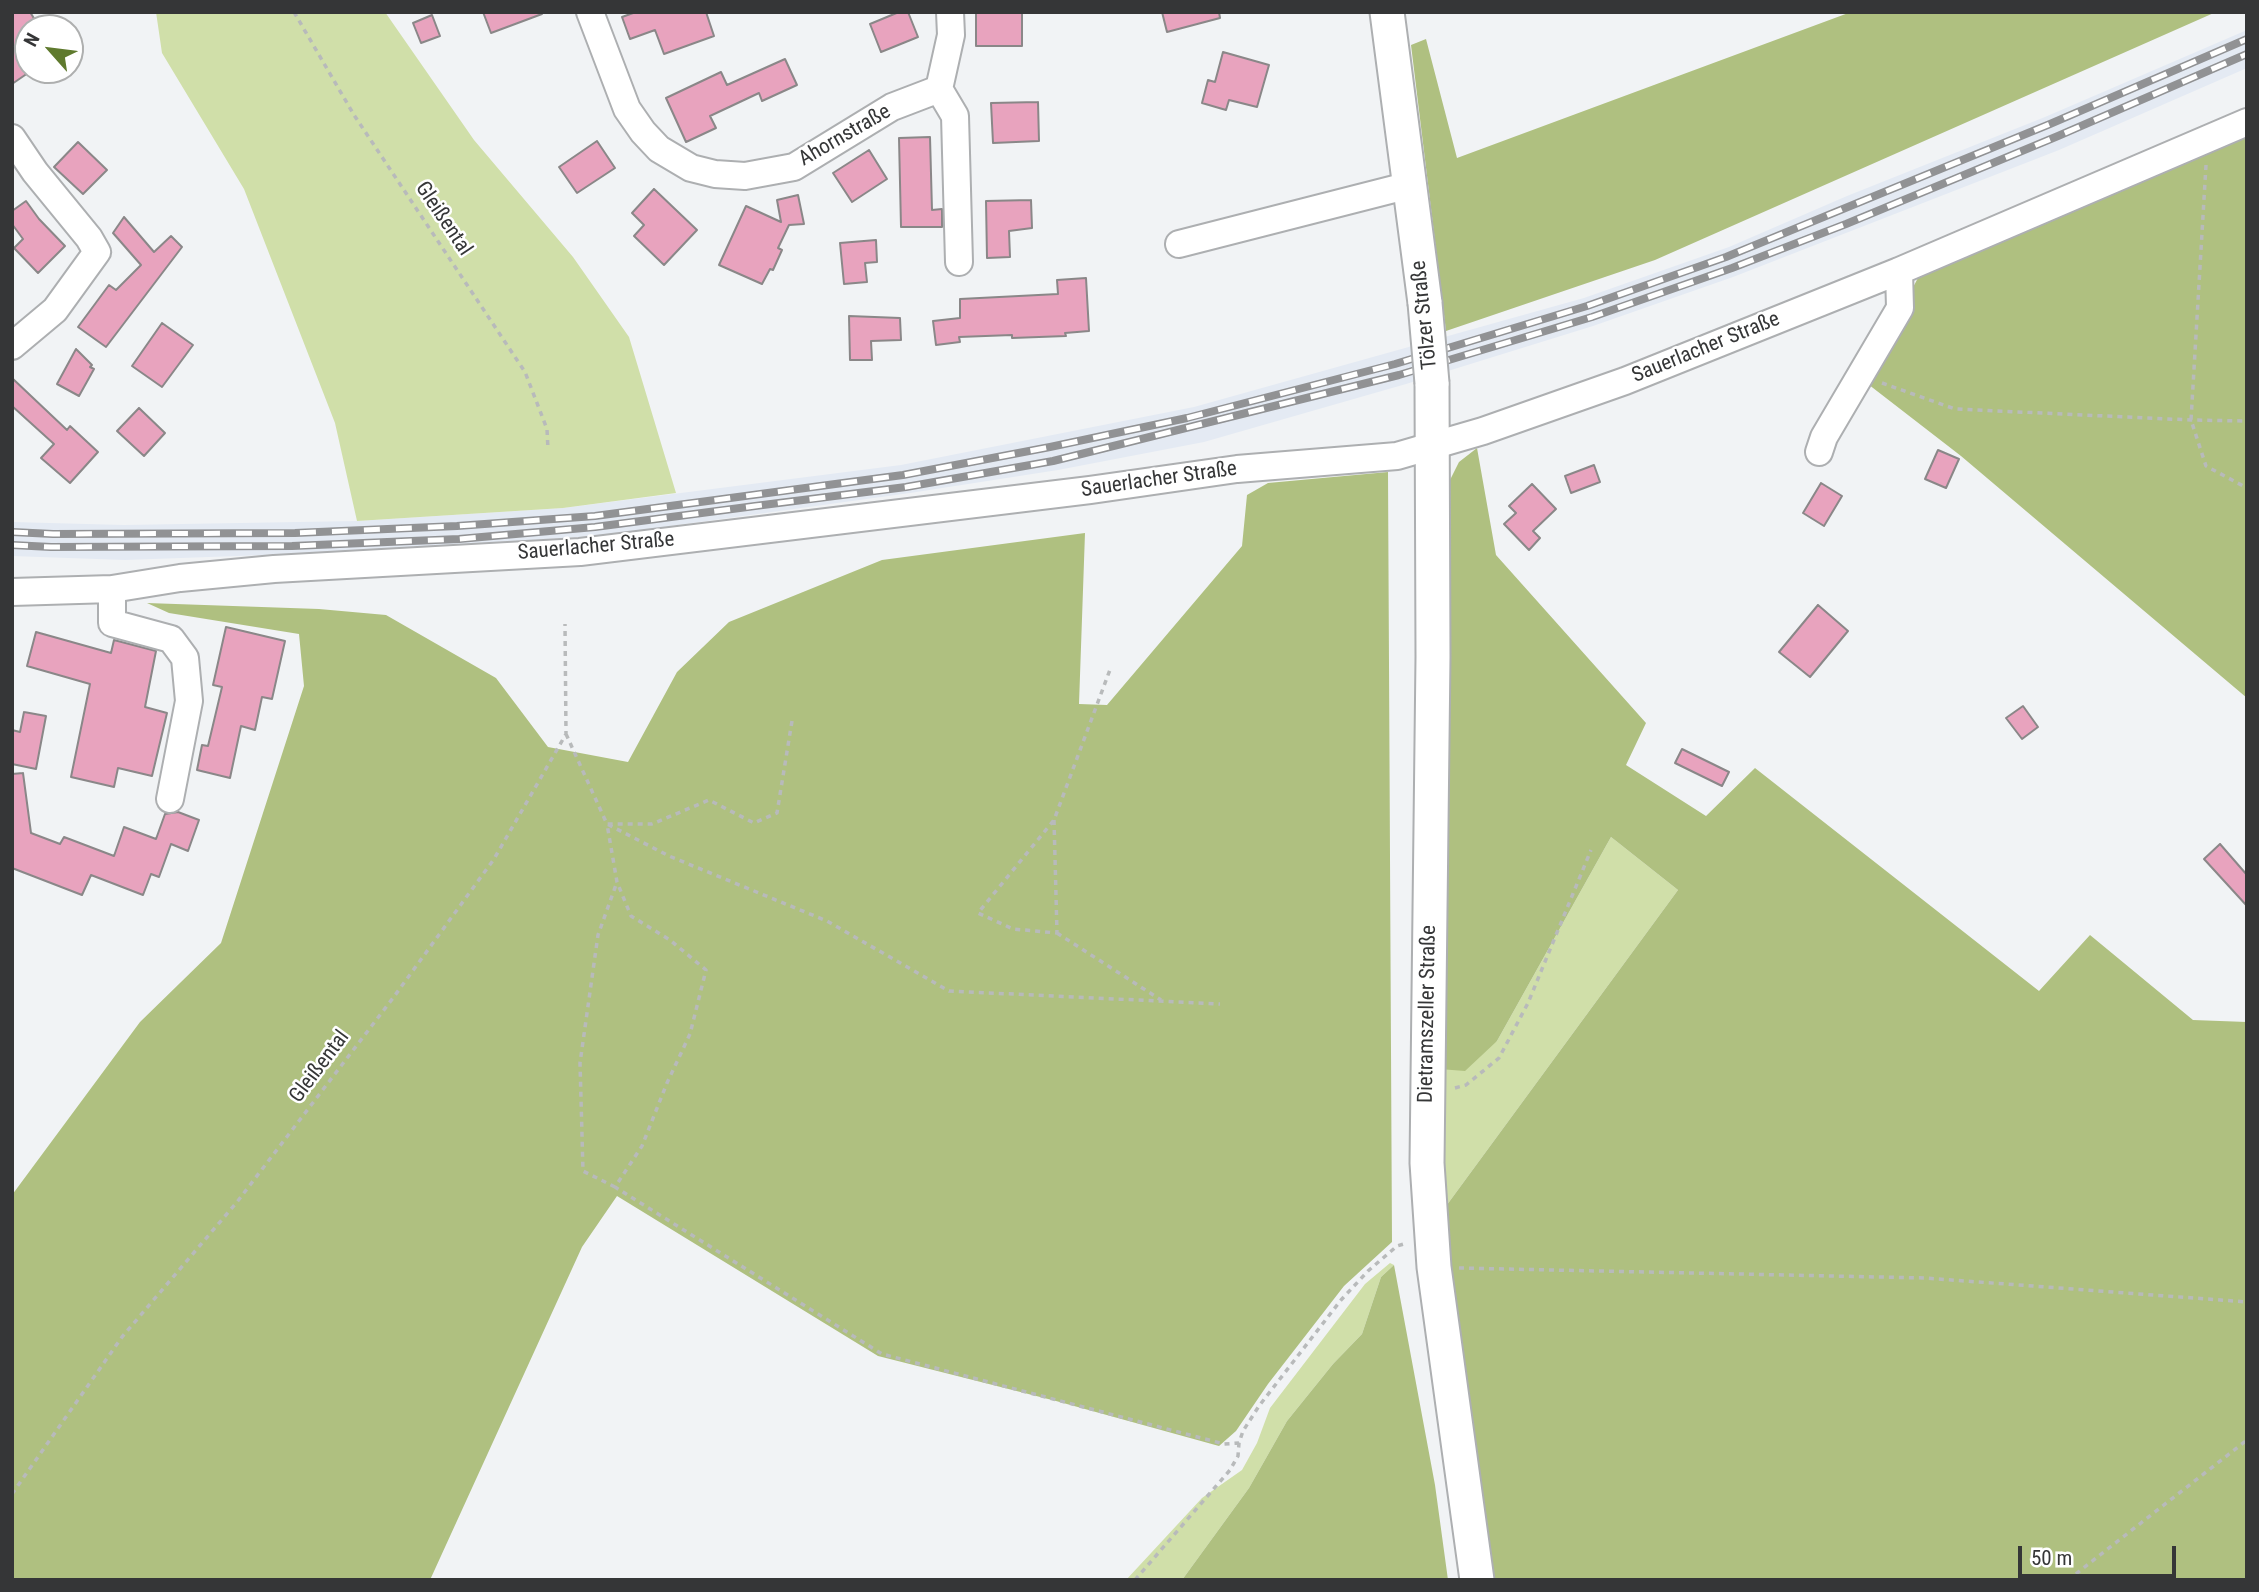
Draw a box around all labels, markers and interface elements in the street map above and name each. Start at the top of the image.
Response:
north arrow [14,14,84,84]
text: N [19,29,45,50]
street label: Ahornstraße [795,100,895,172]
street label: Gleißental [409,177,477,261]
street label: Tölzer Straße [1407,259,1443,371]
street label: Sauerlacher Straße [1628,307,1784,389]
street label: Sauerlacher Straße [1079,457,1239,503]
street label: Sauerlacher Straße [517,528,675,566]
street label: Dietramszeller Straße [1414,925,1442,1103]
street label: Gleißental [285,1026,355,1108]
scale bar [2021,1532,2178,1576]
text: 50 m [2031,1546,2072,1570]

